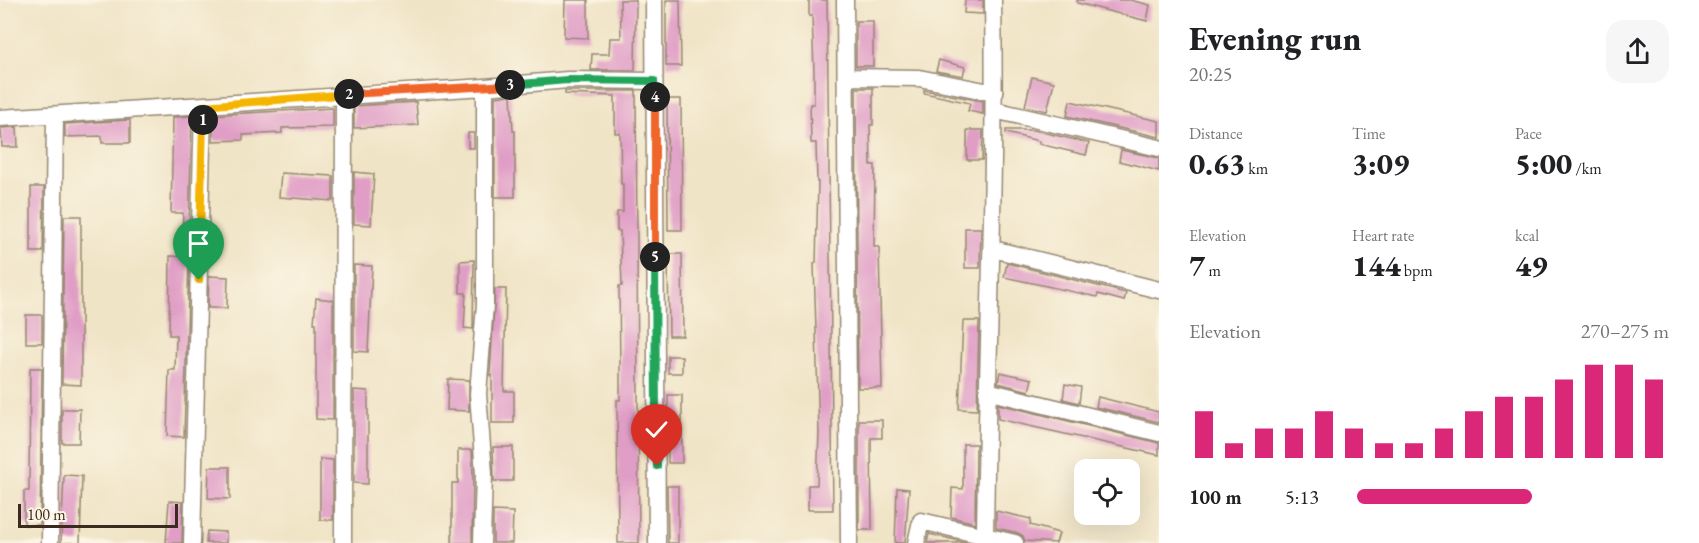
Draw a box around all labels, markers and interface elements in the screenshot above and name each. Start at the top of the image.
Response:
text: Evening run [1189,17,1361,60]
button: share [1606,20,1669,83]
text: 20:25 [1189,61,1232,87]
pin: 3 [495,70,525,100]
text: 3 [506,74,514,95]
pin: 2 [334,79,364,109]
pin: 4 [640,82,670,112]
text: 2 [345,83,353,104]
text: 4 [651,86,659,107]
pin: 1 [188,105,218,135]
text: 1 [199,109,207,130]
text: Distance [1189,123,1242,144]
text: Time [1352,123,1385,144]
text: Pace [1515,123,1542,144]
text: 0.63 [1189,144,1245,183]
text: 3:09 [1352,144,1409,183]
text: 5:00 [1515,144,1572,183]
text: km [1245,158,1268,179]
text: /km [1572,158,1602,179]
pin [173,218,224,280]
text: Elevation [1189,225,1247,246]
text: Heart rate [1352,225,1414,246]
text: kcal [1515,225,1539,246]
icon: arrive [182,227,215,260]
pin: 5 [640,242,670,272]
text: 5 [651,246,659,267]
text: 7 [1189,246,1205,285]
text: 144 [1352,246,1401,285]
text: 49 [1515,246,1547,285]
text: m [1205,260,1221,281]
text: bpm [1401,260,1433,281]
text: Elevation [1189,318,1261,344]
text: 270–275 m [1581,318,1669,344]
pin [631,404,682,466]
icon: check [640,413,673,446]
map controls [1074,459,1140,525]
button: locate [1074,459,1140,525]
text: 100 m [1189,484,1242,510]
text: 5:13 [1285,484,1319,510]
scale bar [18,501,178,528]
text: 100 m [27,504,66,525]

